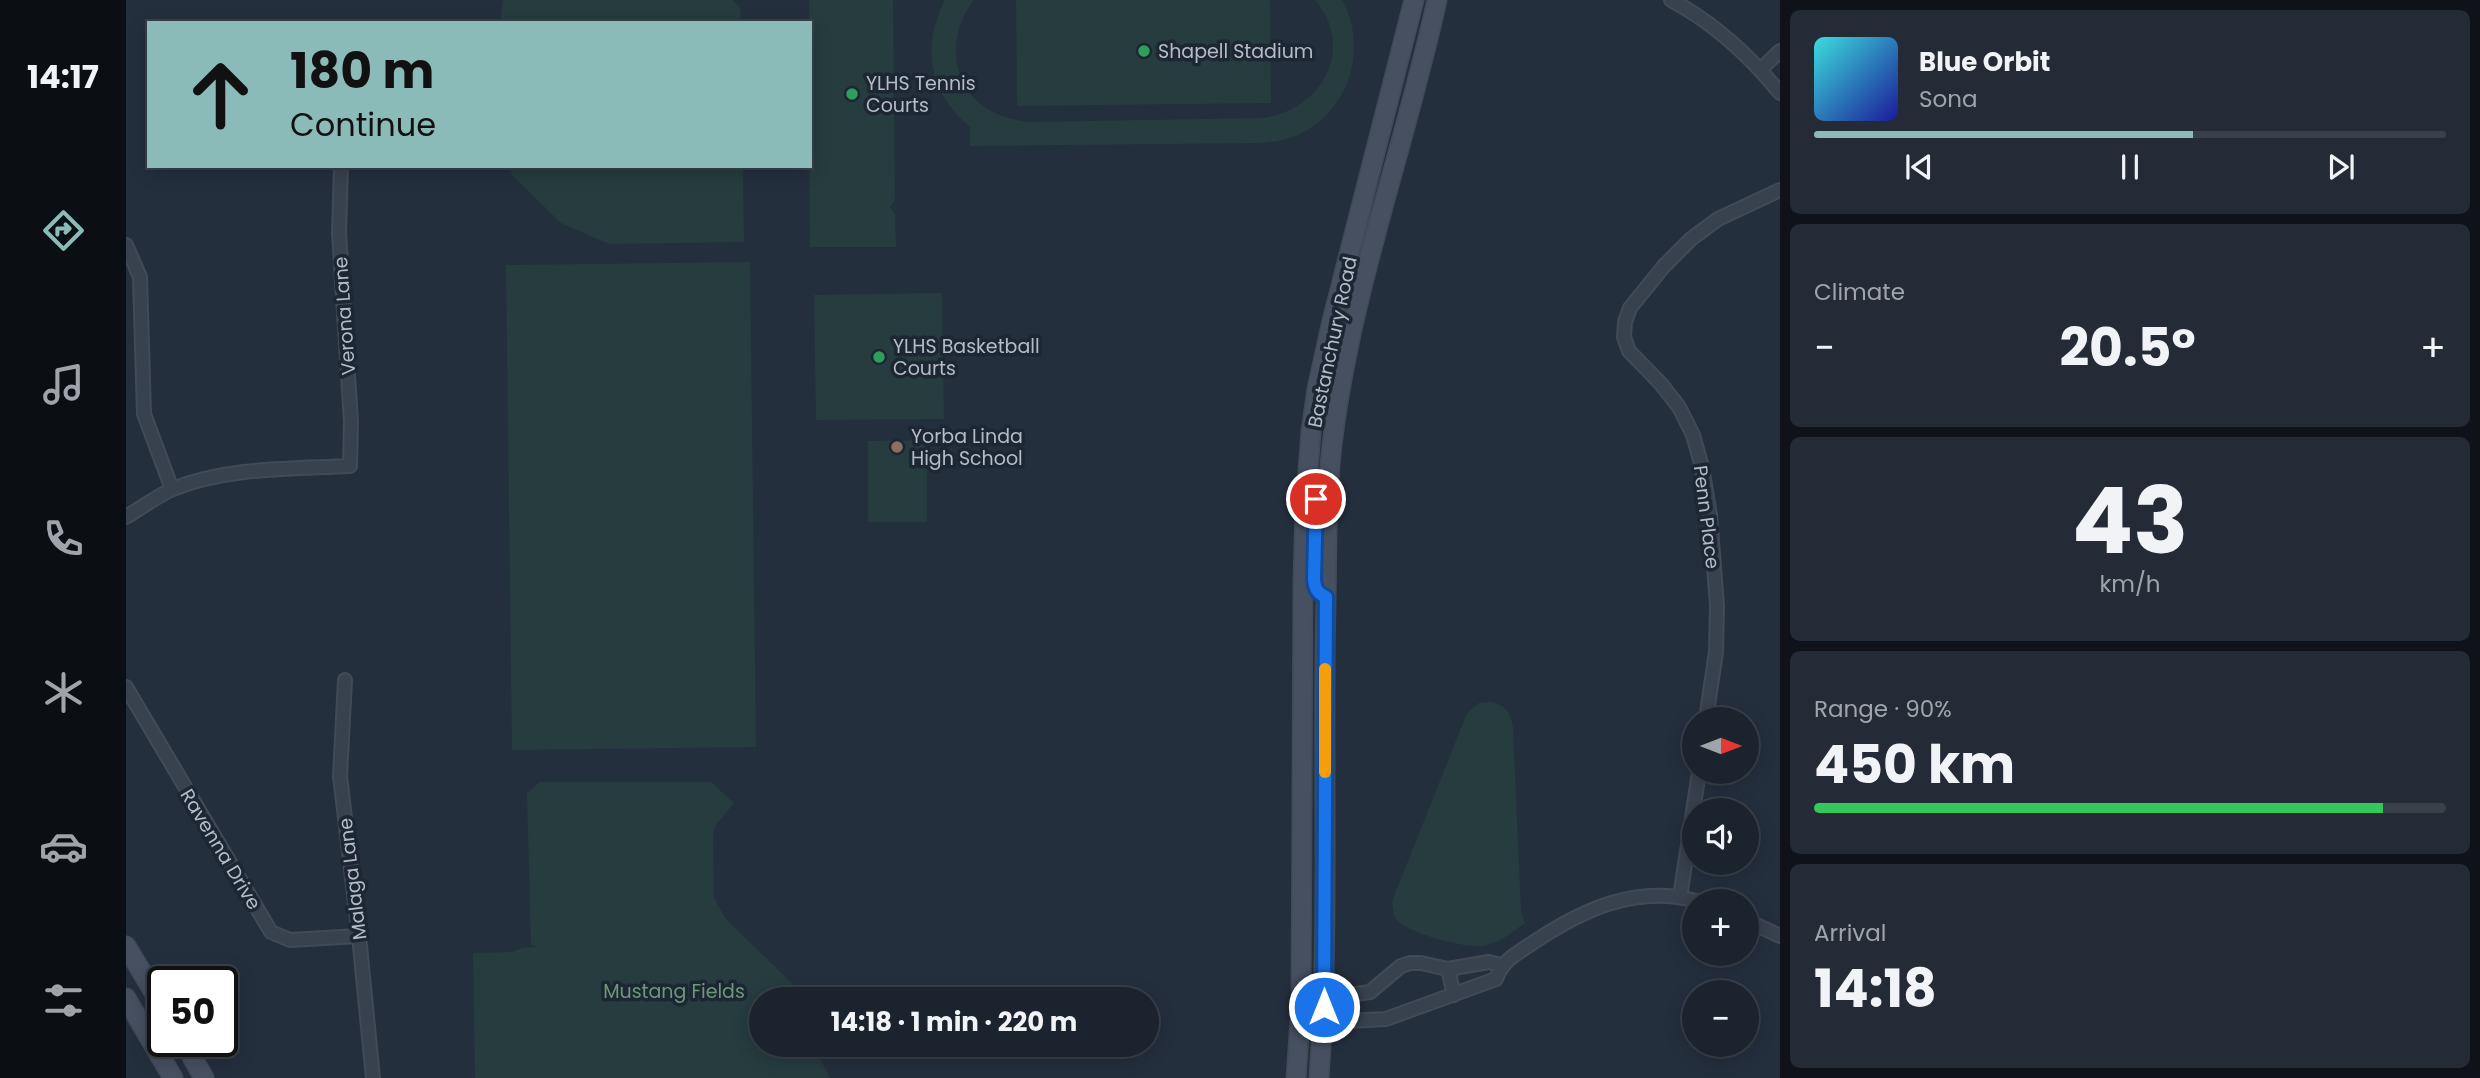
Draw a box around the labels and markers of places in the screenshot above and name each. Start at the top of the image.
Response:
place label: Shapell Stadium [1158,38,1313,65]
marker: Shapell Stadium [1136,43,1152,59]
place label: YLHS Tennis Courts [866,70,976,119]
marker: YLHS Tennis Courts [844,86,860,102]
place label: YLHS Basketball Courts [893,333,1040,382]
marker: YLHS Basketball Courts [871,349,887,365]
place label: Yorba Linda High School [911,423,1023,472]
marker: Yorba Linda High School [889,439,905,455]
pin [1286,469,1346,529]

